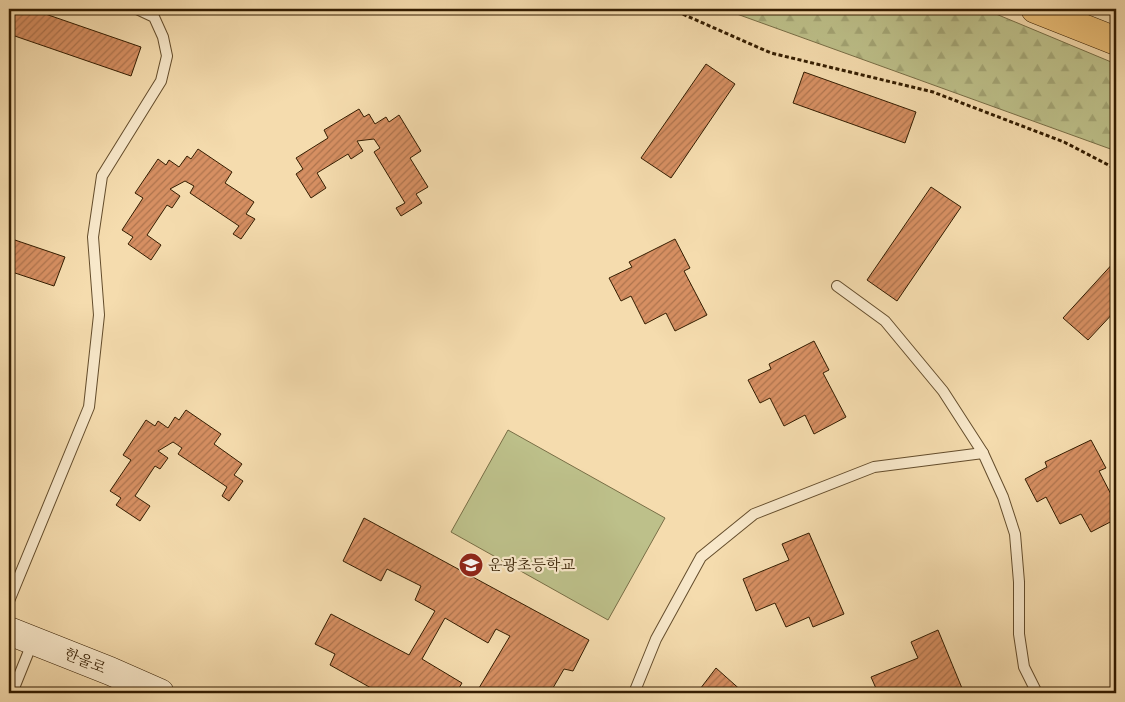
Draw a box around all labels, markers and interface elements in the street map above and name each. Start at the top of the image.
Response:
school or university icon: 운광초등학교 [458,552,484,578]
place label: 운광초등학교 [488,554,575,575]
street label: 한울로 [61,643,110,679]

